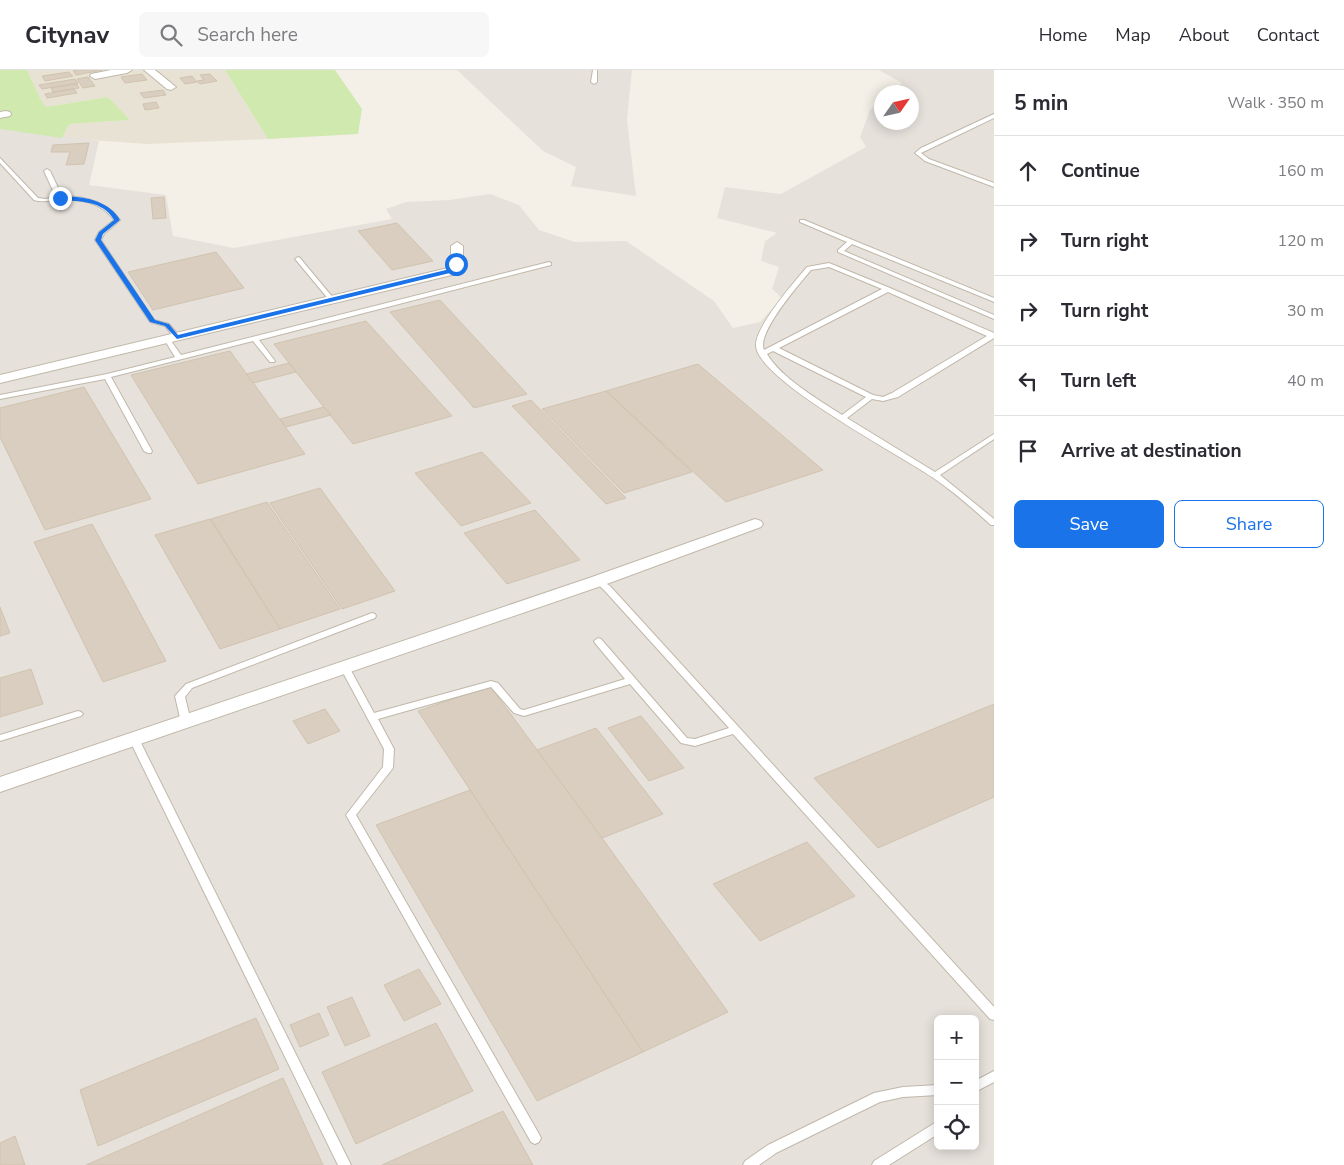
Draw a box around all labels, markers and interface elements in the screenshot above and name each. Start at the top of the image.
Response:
search box [139,12,489,57]
text: Citynav [25,19,109,51]
icon: search [157,21,185,49]
text: Search here [197,22,298,48]
text: Home [1039,23,1087,47]
text: Map [1115,23,1151,47]
text: About [1179,23,1229,47]
text: Contact [1257,23,1319,47]
north arrow [874,85,919,130]
text: 5 min [1014,89,1068,117]
text: Walk · 350 m [1228,92,1324,114]
icon: ahead [1014,157,1042,185]
text: Continue [1061,158,1140,184]
text: 160 m [1277,160,1324,182]
route end [49,187,72,210]
icon: right [1014,227,1042,255]
text: Turn right [1061,228,1148,254]
text: 120 m [1277,230,1324,252]
route start [445,253,468,276]
icon: right [1014,297,1042,325]
text: Turn right [1061,298,1148,324]
text: 30 m [1287,300,1324,322]
icon: left [1014,367,1042,395]
text: Turn left [1061,368,1136,394]
text: 40 m [1287,370,1324,392]
icon: arrive [1014,437,1042,465]
text: Arrive at destination [1061,438,1242,464]
button: Save [1014,500,1164,548]
button: Share [1174,500,1324,548]
map controls [934,1015,979,1150]
button: + [934,1015,979,1060]
button: − [934,1060,979,1105]
button: locate [934,1105,979,1150]

